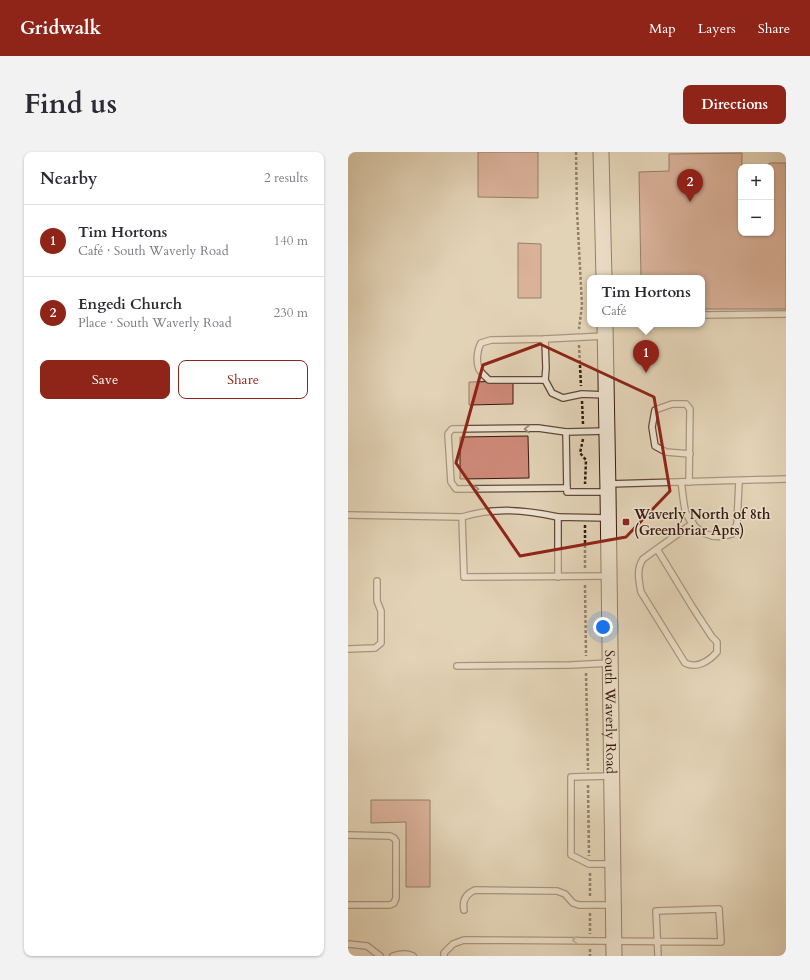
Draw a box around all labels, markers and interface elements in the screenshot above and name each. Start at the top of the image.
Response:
text: Gridwalk [20,15,101,41]
text: Map [649,19,676,38]
text: Layers [698,19,736,38]
text: Share [758,19,790,38]
text: Find us [24,85,117,123]
button: Directions [683,85,786,124]
map controls [738,164,774,236]
button: + [738,164,774,200]
text: Nearby [40,167,97,190]
text: 2 results [264,169,308,187]
pin: 2 [677,169,703,202]
button: − [738,200,774,236]
text: Tim Hortons [78,222,167,242]
text: 1 [50,232,56,250]
text: 140 m [274,232,308,250]
text: Café · South Waverly Road [78,242,229,260]
popup [587,275,705,327]
text: Tim Hortons [601,282,691,302]
text: Engedi Church [78,294,182,314]
text: Café [601,302,627,320]
text: 2 [50,304,56,322]
text: 230 m [274,304,308,322]
text: Place · South Waverly Road [78,314,232,332]
pin: 1 [633,340,659,373]
button: Save [40,360,170,399]
button: Share [178,360,308,399]
one-way arrow [524,425,530,433]
one-way arrow [473,485,479,493]
place label: Waverly North of 8th (Greenbriar Apts) [633,505,771,540]
marker: Waverly North of 8th (Greenbriar Apts) [621,517,631,527]
your location [593,617,613,637]
street label: South Waverly Road [600,650,621,775]
one-way arrow [572,936,578,944]

